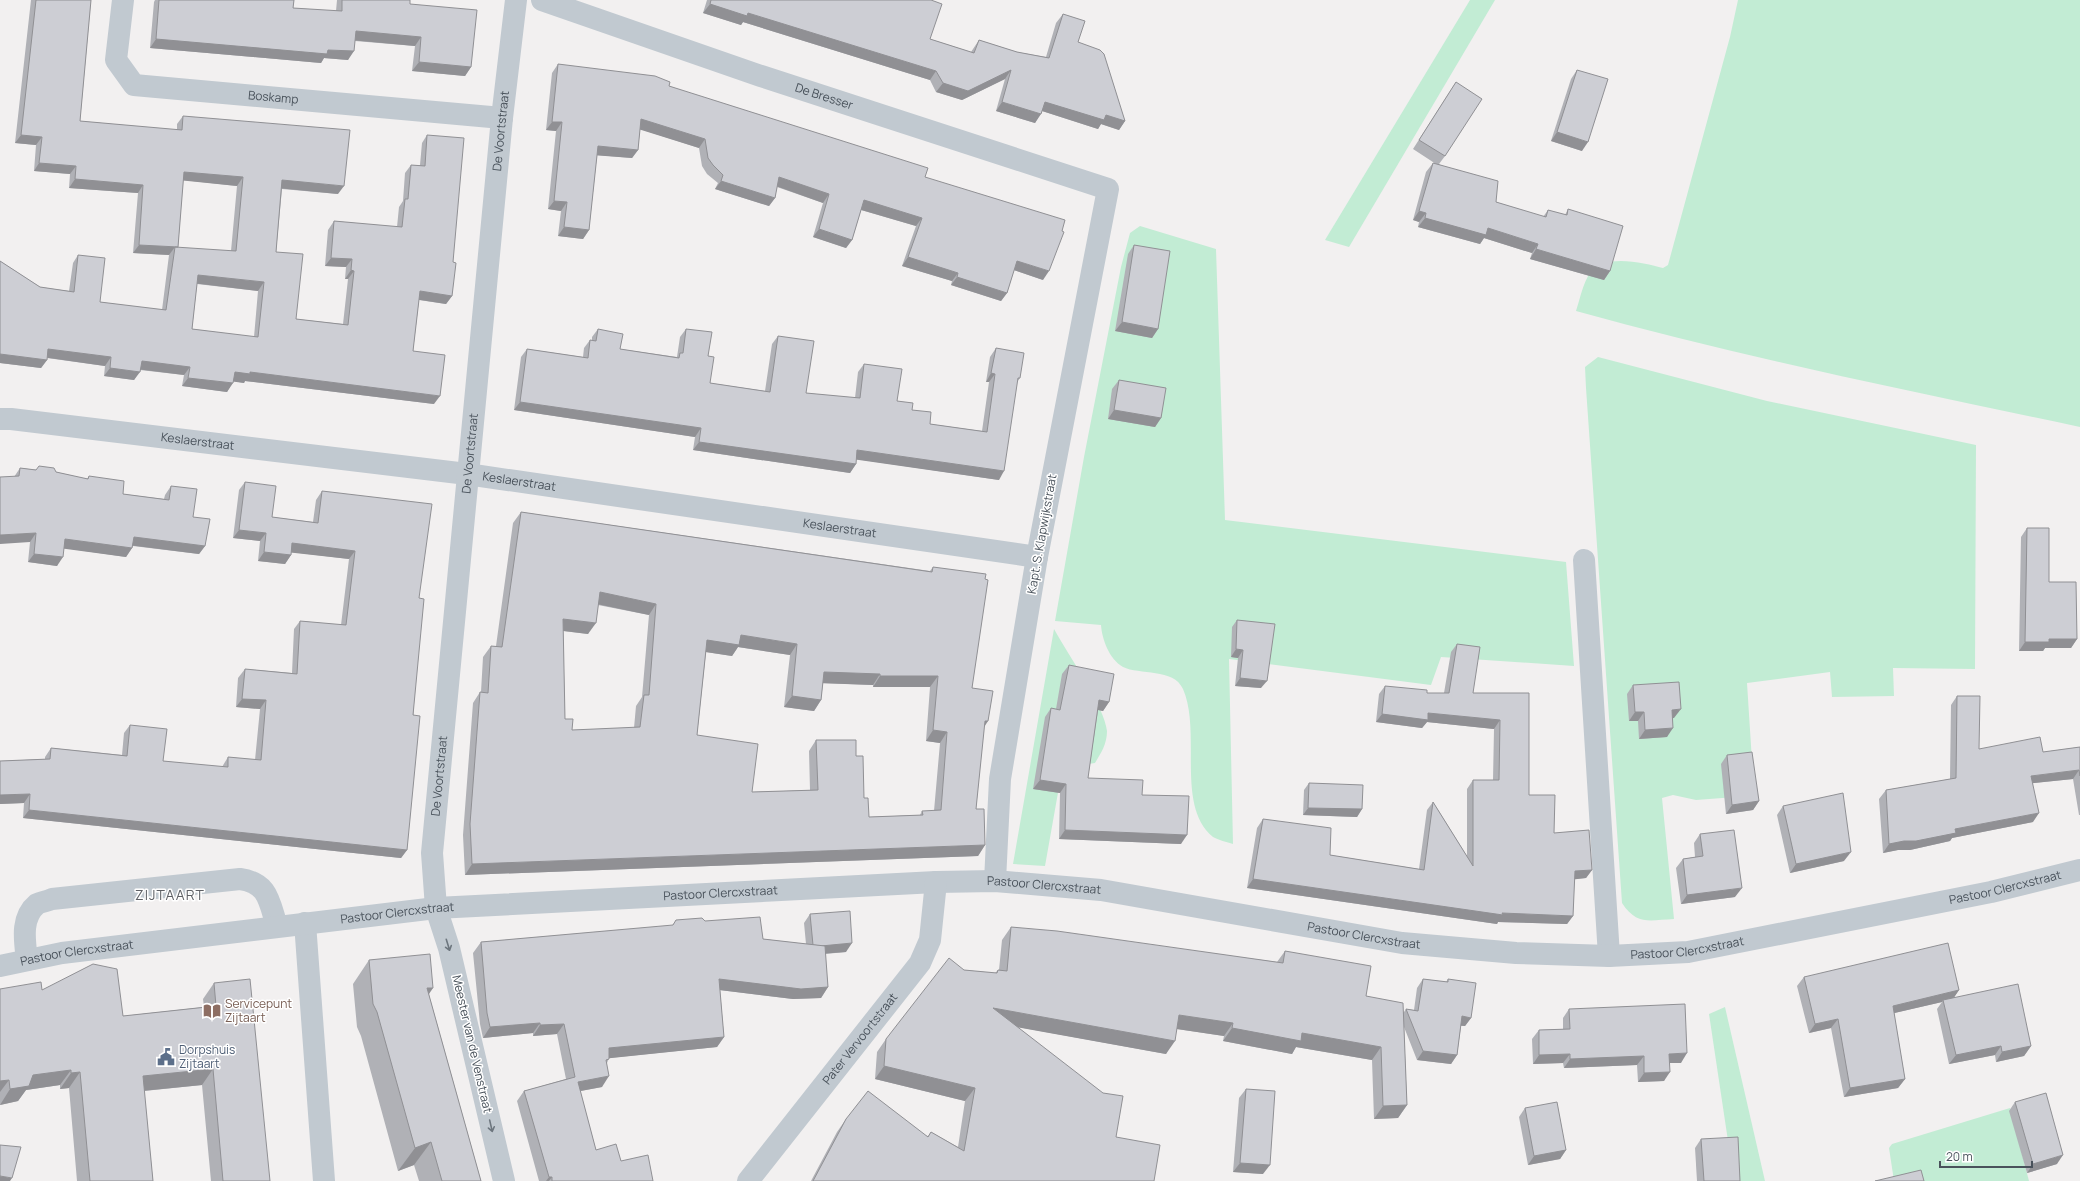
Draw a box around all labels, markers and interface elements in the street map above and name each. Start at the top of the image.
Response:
street label: De Bresser [793,79,856,114]
street label: Boskamp [247,86,299,108]
street label: De Voortstraat [488,90,513,172]
street label: De Voortstraat [457,412,482,494]
street label: Keslaerstraat [160,428,236,454]
street label: Keslaerstraat [481,467,557,495]
street label: Kapt. S. Klapwijkstraat [1023,473,1060,595]
street label: Keslaerstraat [802,514,878,542]
street label: De Voortstraat [427,735,451,817]
street label: Pastoor Clercxstraat [1948,866,2063,908]
street label: Pastoor Clercxstraat [987,872,1102,898]
street label: Pastoor Clercxstraat [663,881,778,904]
district label: ZIJTAART [135,885,205,904]
street label: Pastoor Clercxstraat [339,898,455,927]
street label: Pastoor Clercxstraat [1306,917,1421,953]
street label: Pastoor Clercxstraat [1630,932,1746,963]
street label: Pastoor Clercxstraat [18,935,135,970]
one-way arrow [445,938,452,951]
street label: Meester van de Venstraat [448,973,497,1115]
street label: Pater Vervoortstraat [818,989,901,1088]
place label: Servicepunt Zijtaart [225,995,292,1026]
library icon: Servicepunt Zijtaart [202,1001,222,1021]
place label: Dorpshuis Zijtaart [179,1041,235,1072]
public building icon: Dorpshuis Zijtaart [156,1047,176,1067]
one-way arrow [488,1119,495,1132]
scale bar [1940,1143,2032,1169]
text: 20 m [1946,1148,1973,1165]

